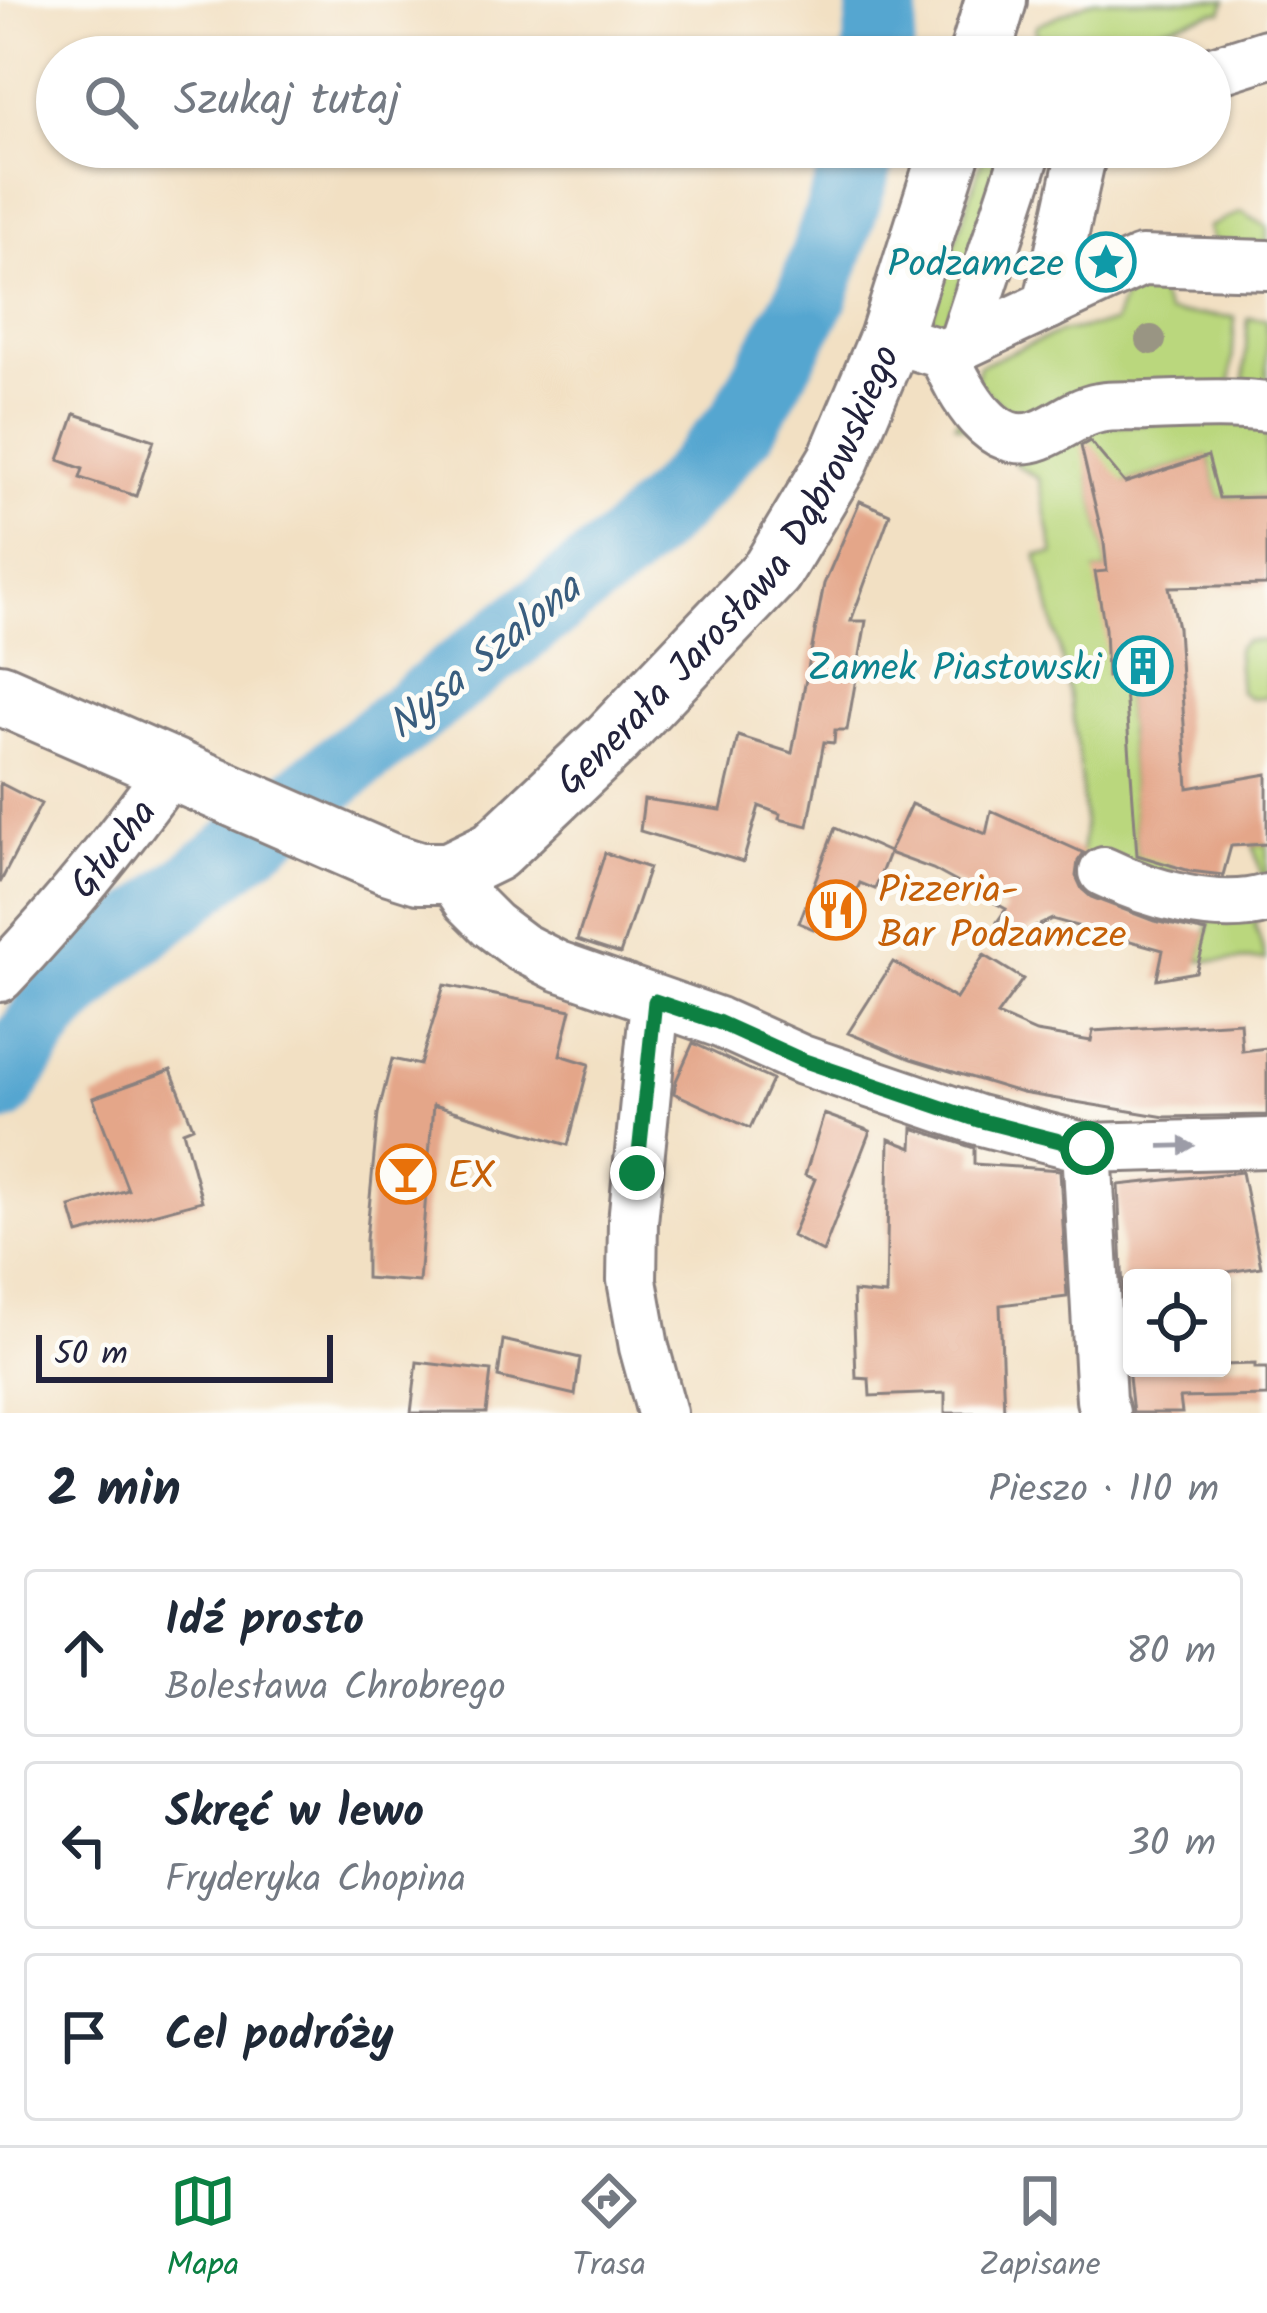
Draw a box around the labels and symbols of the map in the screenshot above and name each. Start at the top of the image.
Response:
place icon: Podzamcze [1075,231,1137,293]
place label: Podzamcze [887,235,1064,297]
street label: Generała Jarosława Dąbrowskiego [543,336,919,812]
water label: Nysa Szalona [373,556,599,758]
building icon: Zamek Piastowski [1112,635,1174,697]
place label: Zamek Piastowski [807,639,1103,701]
street label: Głucha [55,787,174,914]
place label: Pizzeria- Bar Podzamcze [878,861,1127,968]
restaurant icon: Pizzeria- Bar Podzamcze [805,879,867,941]
route start [1060,1121,1114,1175]
one-way arrow [1159,1137,1197,1156]
bar icon: EX [375,1143,437,1205]
route end [610,1146,664,1200]
place label: EX [448,1147,496,1209]
scale bar [36,1329,333,1382]

